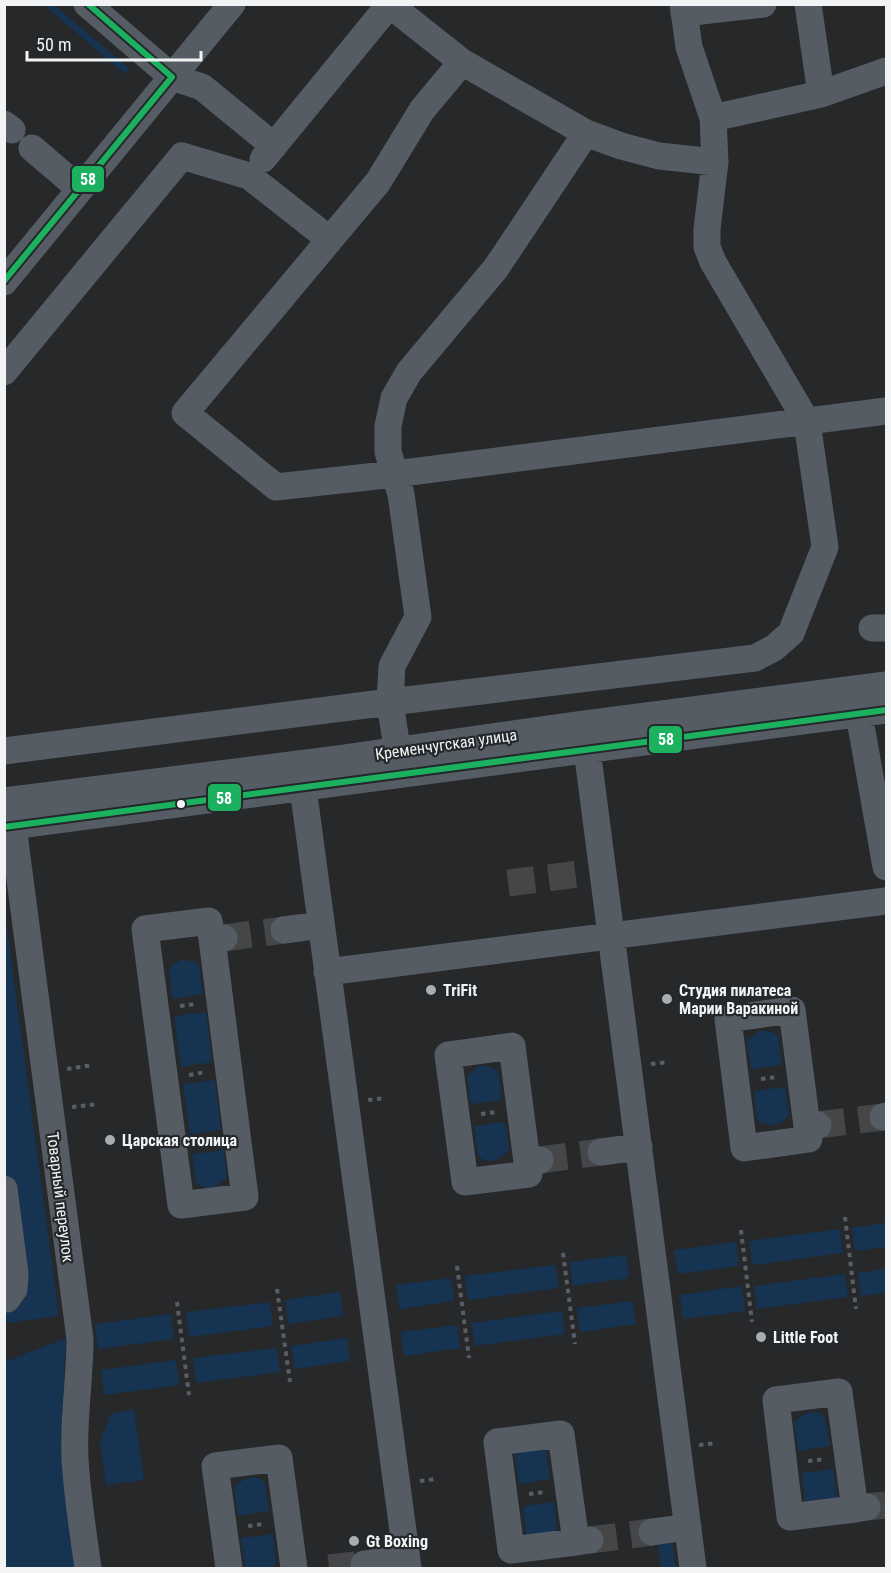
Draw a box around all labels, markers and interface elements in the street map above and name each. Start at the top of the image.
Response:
scale bar [27,24,201,62]
text: 50 m [36,34,71,55]
line badge: 58 [71,165,105,193]
text: 58 [80,170,96,189]
street label: Кременчугская улица [374,725,518,764]
line badge: 58 [648,725,683,754]
text: 58 [658,730,674,749]
line badge: 58 [207,783,242,812]
text: 58 [216,789,232,808]
unlabelled marker [175,798,187,810]
place label: TriFit [443,981,477,1000]
place label: Студия пилатеса Марии Варакиной [679,981,798,1018]
marker: TriFit [424,983,438,997]
marker: Студия пилатеса Марии Варакиной [660,992,674,1006]
street label: Товарный переулок [43,1131,78,1264]
place label: Царская столица [122,1131,238,1150]
marker: Царская столица [103,1133,117,1147]
place label: Little Foot [773,1328,838,1347]
marker: Little Foot [754,1330,768,1344]
place label: Gt Boxing [366,1532,428,1551]
marker: Gt Boxing [347,1534,361,1548]

